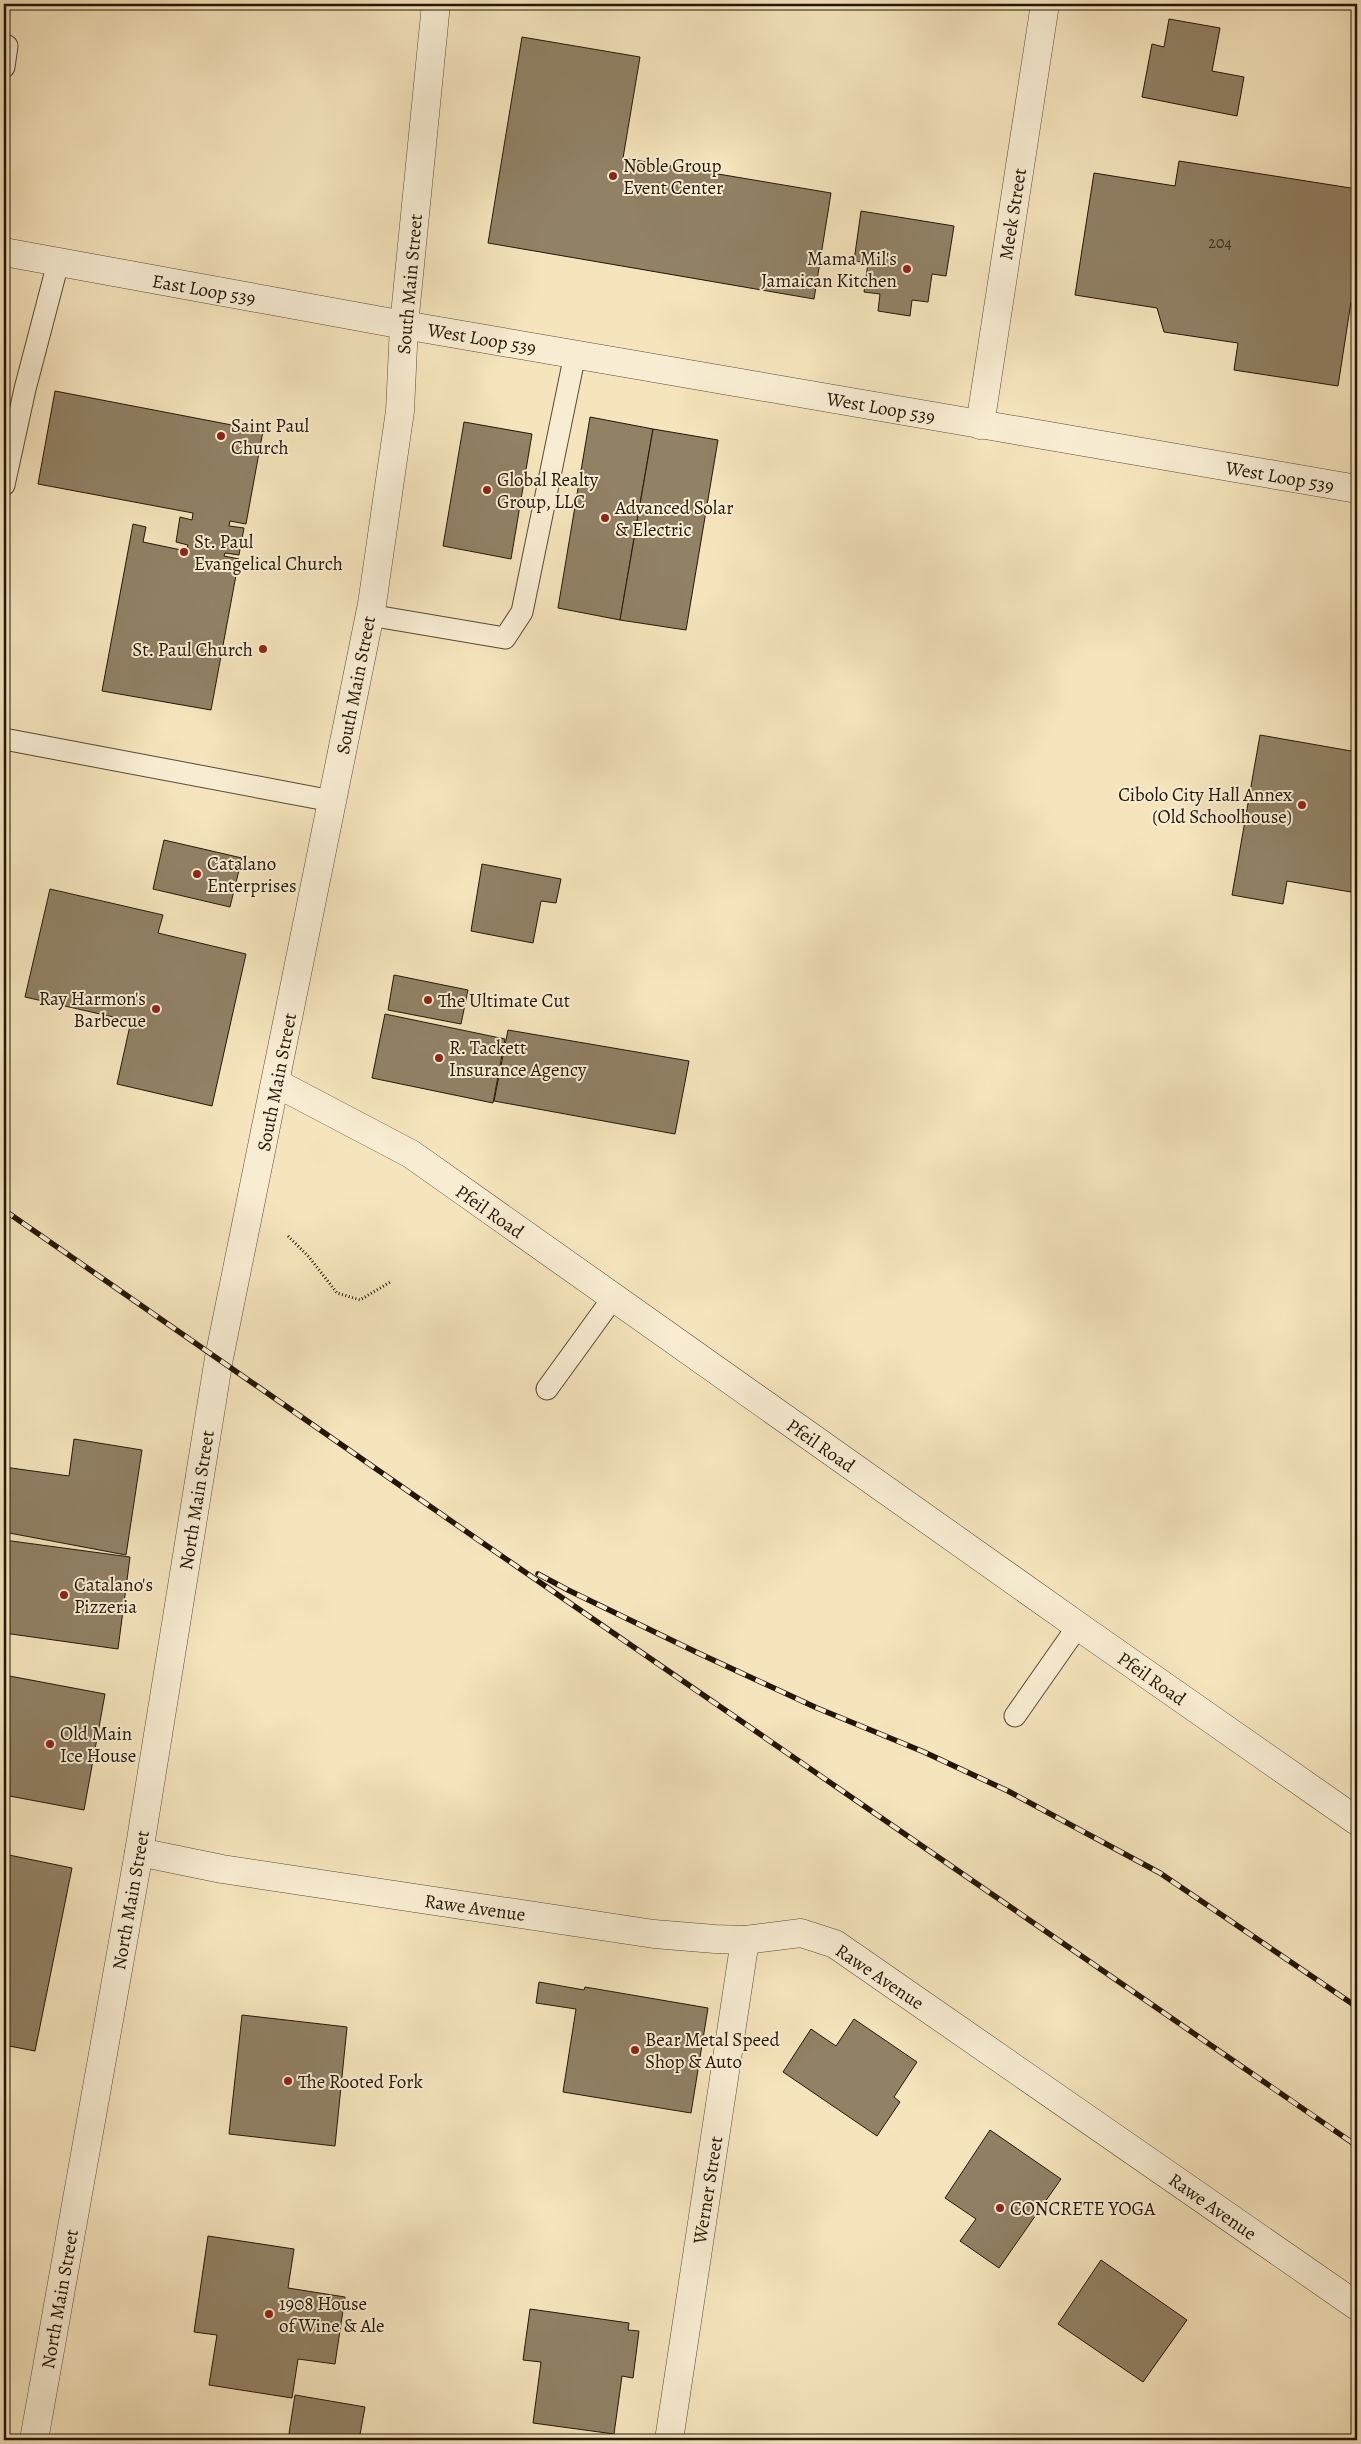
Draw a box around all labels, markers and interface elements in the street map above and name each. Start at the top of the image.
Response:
place label: Noble Group Event Center [623,153,723,201]
street label: Meek Street [993,166,1033,262]
marker: Noble Group Event Center [607,170,619,182]
street label: South Main Street [391,213,429,355]
house number: 204 [1208,232,1232,254]
place label: Mama Mil's Jamaican Kitchen [761,246,897,294]
marker: Mama Mil's Jamaican Kitchen [901,263,913,275]
street label: East Loop 539 [150,268,258,312]
street label: West Loop 539 [425,316,538,361]
street label: West Loop 539 [824,385,937,430]
place label: Saint Paul Church [231,413,310,461]
marker: Saint Paul Church [215,430,227,442]
street label: West Loop 539 [1223,454,1336,499]
place label: Global Realty Group, LLC [497,467,599,515]
marker: Global Realty Group, LLC [481,484,493,496]
place label: Advanced Solar & Electric [614,495,734,543]
marker: Advanced Solar & Electric [599,512,611,524]
place label: St. Paul Evangelical Church [194,529,343,577]
marker: St. Paul Evangelical Church [178,546,190,558]
street label: South Main Street [330,614,382,757]
place label: St. Paul Church [132,637,253,663]
marker: St. Paul Church [257,643,269,655]
place label: Cibolo City Hall Annex (Old Schoolhouse) [1118,782,1292,830]
marker: Cibolo City Hall Annex (Old Schoolhouse) [1296,799,1308,811]
place label: Catalano Enterprises [207,851,297,899]
marker: Catalano Enterprises [191,868,203,880]
place label: Ray Harmon's Barbecue [39,986,146,1034]
place label: The Ultimate Cut [438,988,570,1014]
marker: The Ultimate Cut [422,994,434,1006]
marker: Ray Harmon's Barbecue [150,1003,162,1015]
street label: South Main Street [251,1011,303,1154]
place label: R. Tackett Insurance Agency [449,1035,587,1083]
marker: R. Tackett Insurance Agency [433,1052,445,1064]
street label: Pfeil Road [450,1179,530,1245]
street label: Pfeil Road [781,1413,861,1479]
street label: North Main Street [173,1428,221,1572]
place label: Catalano's Pizzeria [74,1572,153,1620]
marker: Catalano's Pizzeria [58,1589,70,1601]
street label: Pfeil Road [1112,1646,1192,1712]
place label: Old Main Ice House [60,1721,136,1769]
marker: Old Main Ice House [44,1738,56,1750]
street label: North Main Street [106,1828,156,1972]
street label: Rawe Avenue [423,1888,527,1928]
street label: Rawe Avenue [830,1938,929,2016]
place label: Bear Metal Speed Shop & Auto [645,2027,780,2075]
marker: Bear Metal Speed Shop & Auto [629,2044,641,2056]
place label: The Rooted Fork [298,2069,423,2095]
marker: The Rooted Fork [282,2075,294,2087]
street label: Werner Street [686,2134,729,2247]
street label: Rawe Avenue [1163,2167,1262,2247]
place label: CONCRETE YOGA [1010,2196,1156,2222]
marker: CONCRETE YOGA [994,2202,1006,2214]
street label: North Main Street [35,2227,85,2371]
place label: 1908 House of Wine & Ale [279,2291,384,2339]
marker: 1908 House of Wine & Ale [263,2308,275,2320]

